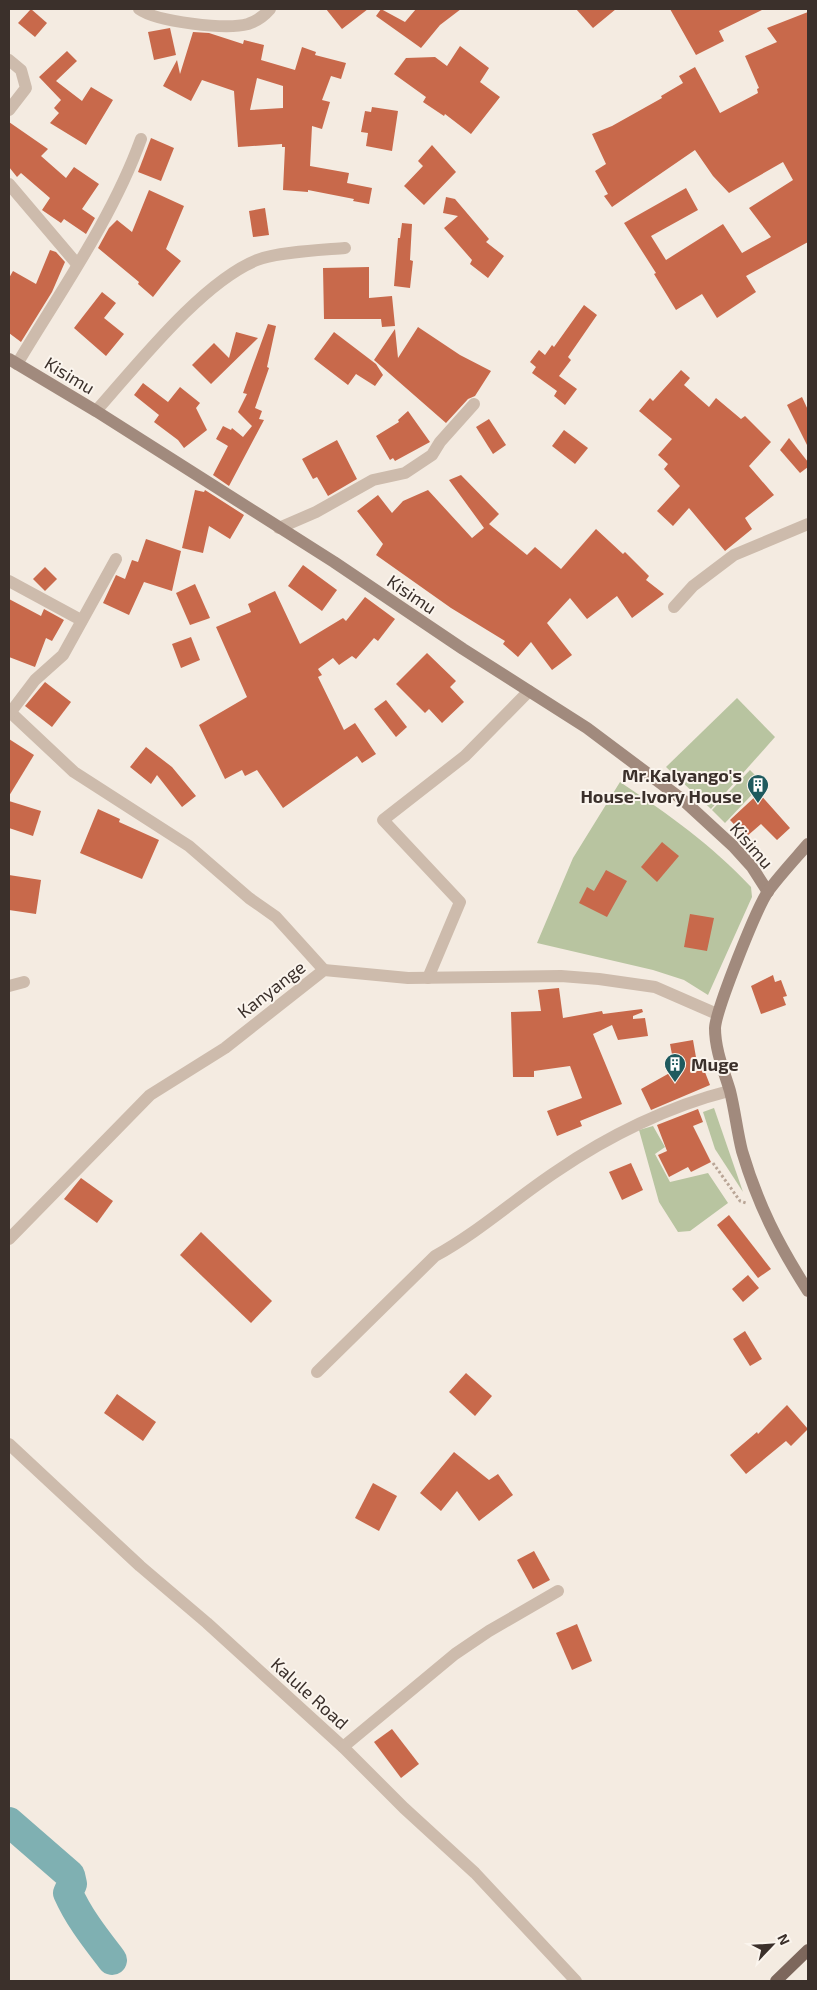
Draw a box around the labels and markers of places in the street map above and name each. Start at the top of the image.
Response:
place label: Mr.Kalyango's House-Ivory House [580,764,742,807]
building icon: Mr.Kalyango's House-Ivory House [746,773,770,804]
building icon: Muge [663,1052,687,1083]
place label: Muge [691,1053,739,1075]

